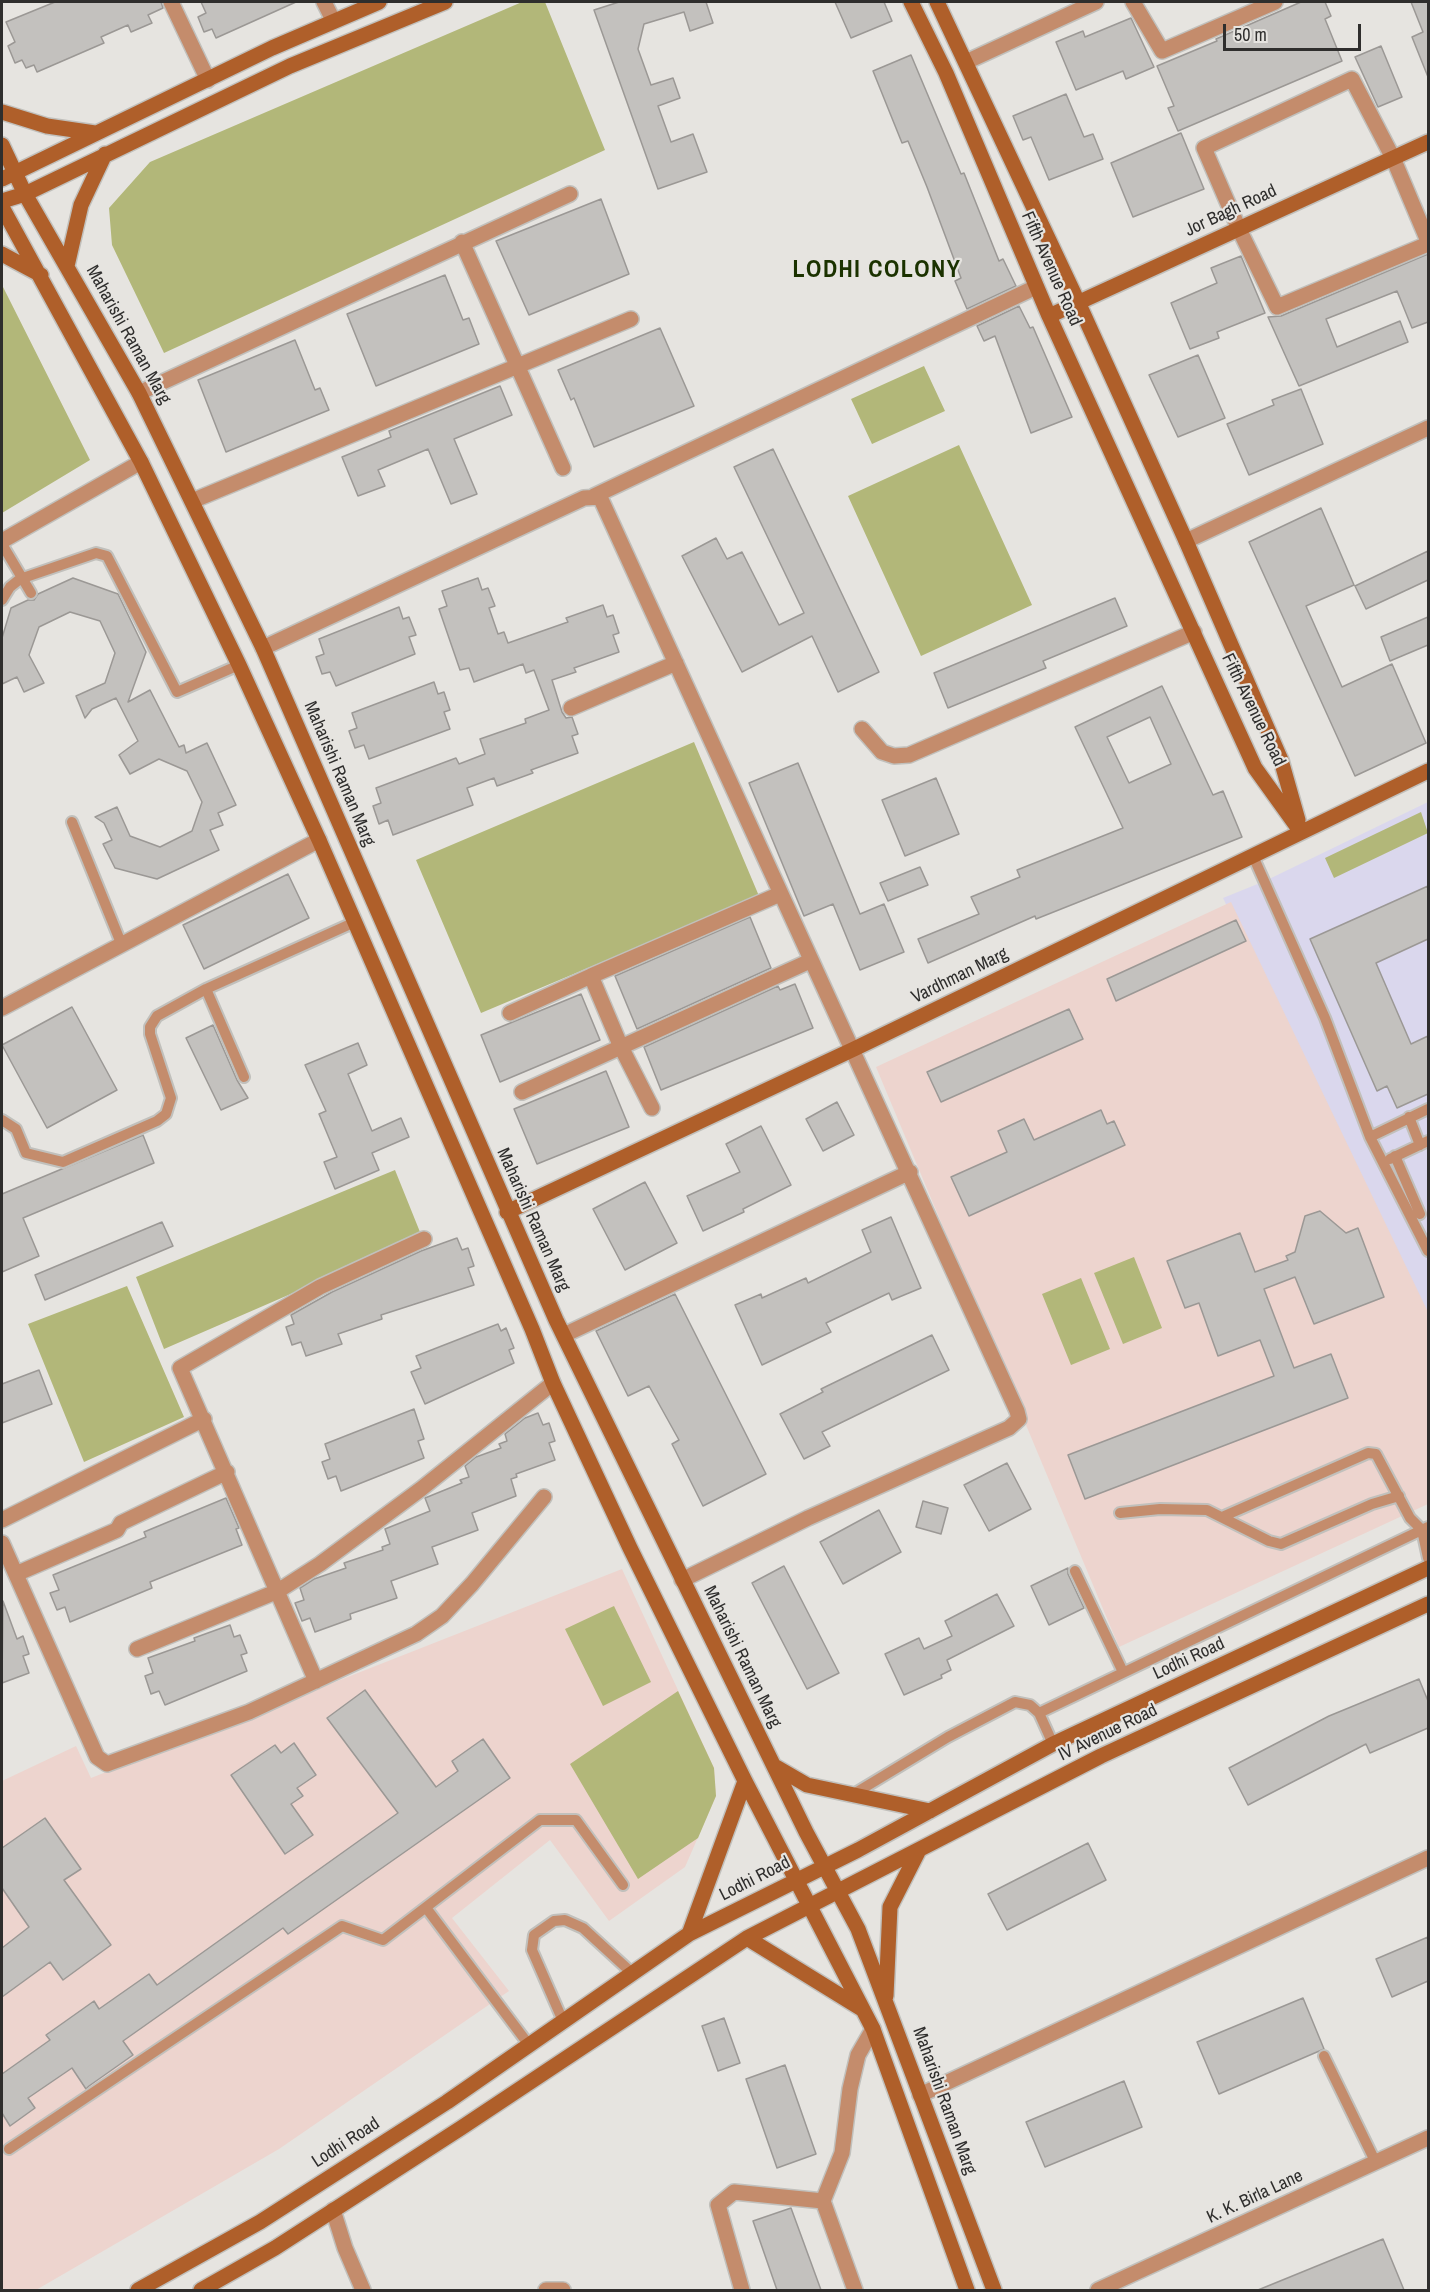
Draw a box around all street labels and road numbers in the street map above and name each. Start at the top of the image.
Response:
street label: Jor Bagh Road [1182,180,1280,242]
street label: Fifth Avenue Road [1016,209,1086,329]
street label: Maharishi Raman Marg [81,262,175,408]
street label: Fifth Avenue Road [1216,650,1290,770]
street label: Maharishi Raman Marg [299,698,379,850]
street label: Vardhman Marg [908,943,1012,1009]
street label: Maharishi Raman Marg [492,1145,574,1295]
street label: Maharishi Raman Marg [698,1583,786,1731]
street label: Lodhi Road [1150,1633,1228,1685]
street label: IV Avenue Road [1055,1700,1161,1766]
street label: Lodhi Road [716,1852,794,1906]
street label: Maharishi Raman Marg [907,2024,981,2178]
street label: Lodhi Road [308,2113,384,2173]
street label: K. K. Birla Lane [1204,2165,1306,2229]

